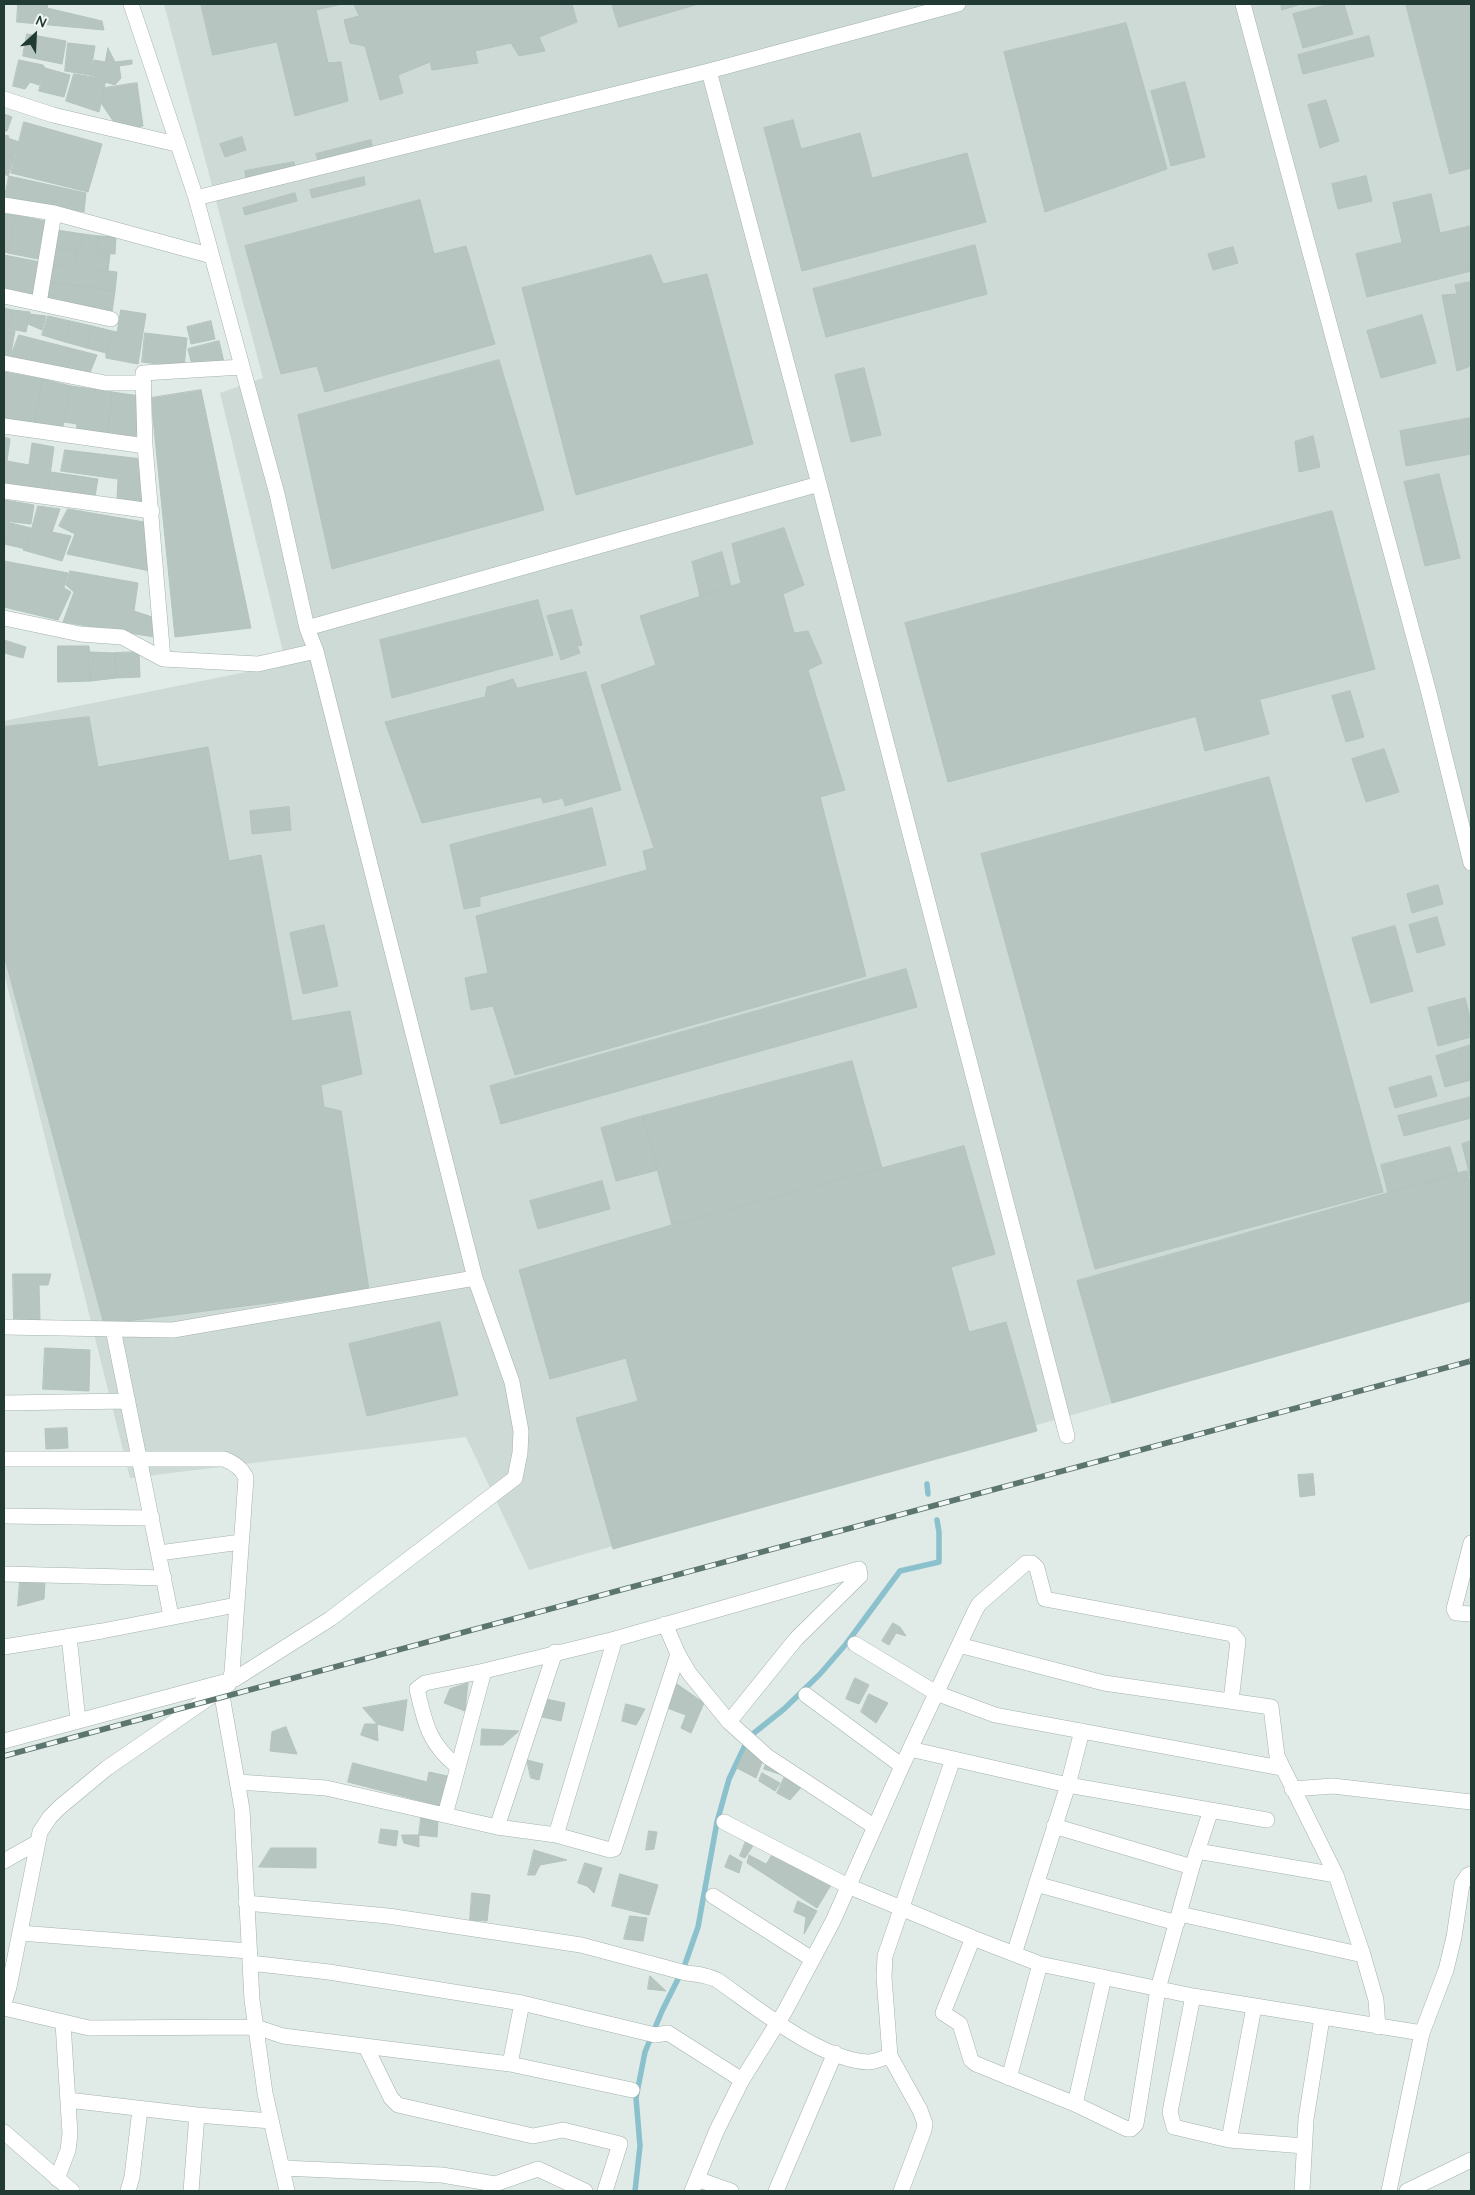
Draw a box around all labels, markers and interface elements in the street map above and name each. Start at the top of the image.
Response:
north arrow [10,10,60,60]
text: N [33,11,50,32]

